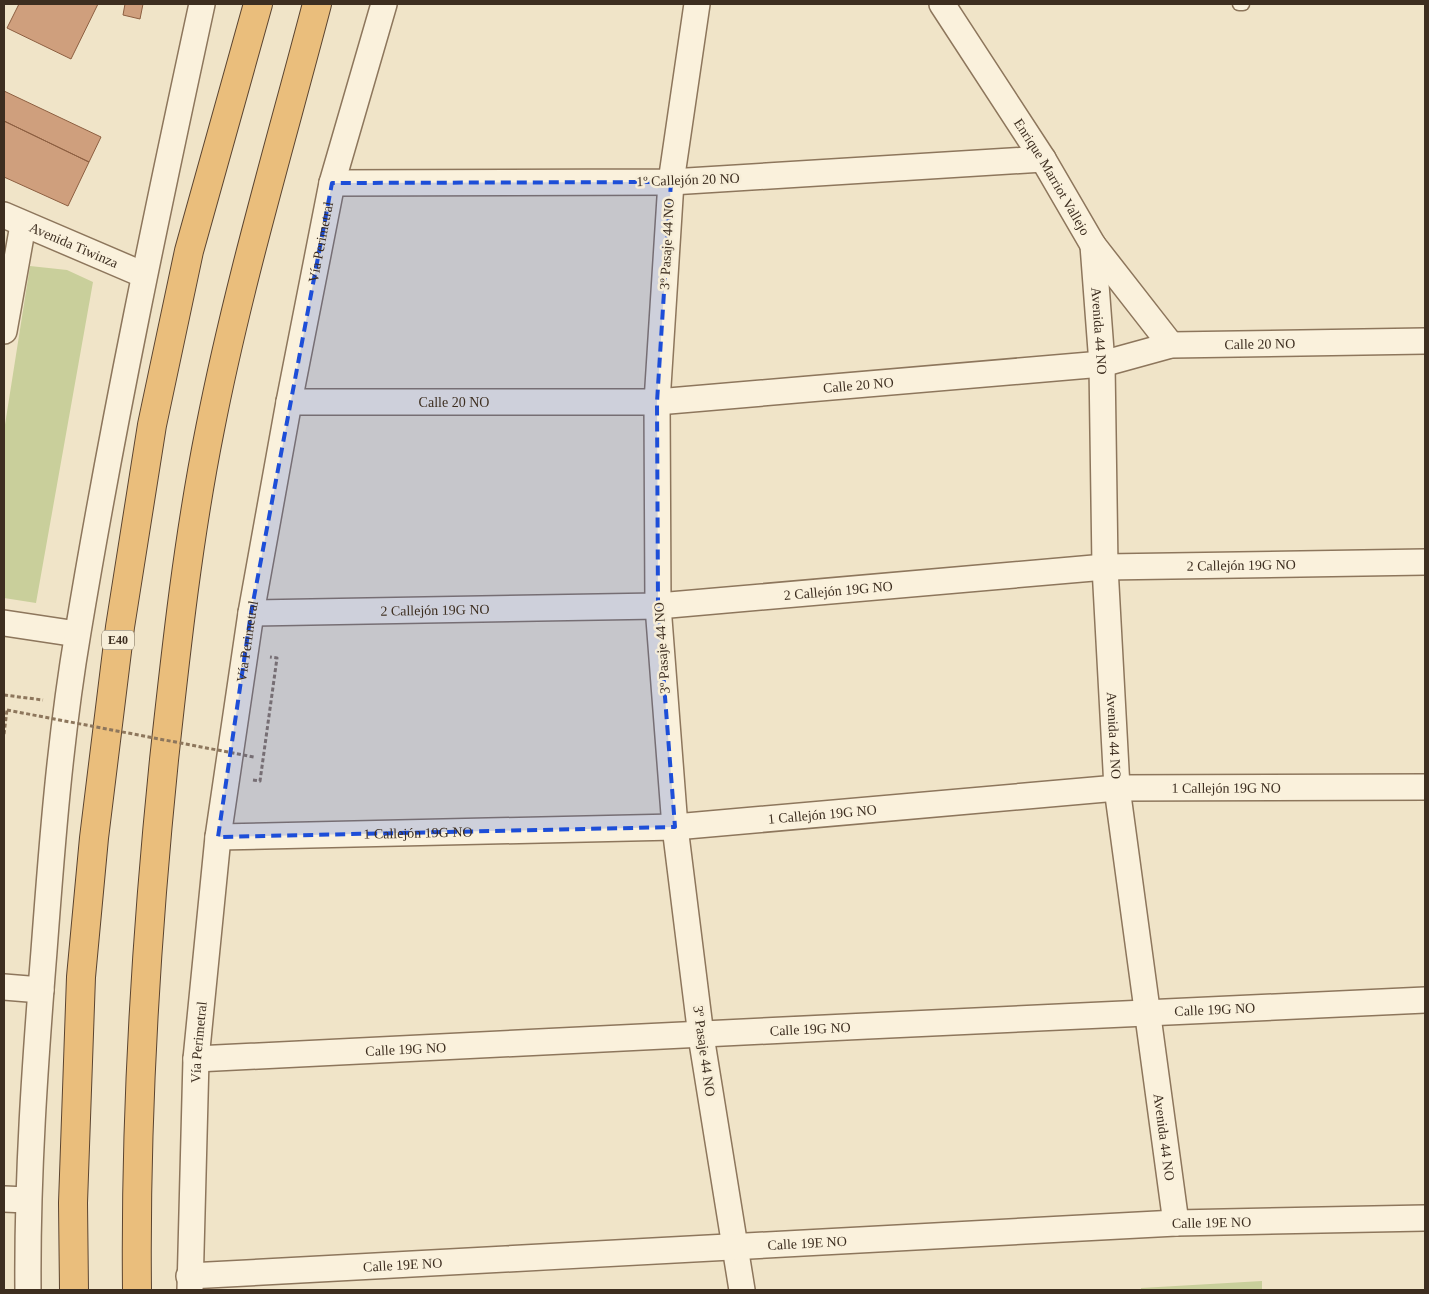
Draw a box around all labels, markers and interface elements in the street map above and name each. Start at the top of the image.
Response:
street label: Enrique Marriot Vallejo [1011,116,1093,238]
street label: 1º Callejón 20 NO [636,171,740,189]
street label: 3º Pasaje 44 NO [657,198,677,290]
street label: Vía Perimetral [305,200,336,284]
street label: Avenida Tiwinza [27,219,121,271]
street label: Avenida 44 NO [1089,286,1110,375]
street label: Calle 20 NO [1224,336,1295,352]
street label: Calle 20 NO [822,374,894,395]
street label: Calle 20 NO [419,395,489,410]
street label: 2 Callejón 19G NO [1186,557,1296,573]
street label: 2 Callejón 19G NO [783,578,893,602]
street label: Vía Perimetral [233,599,261,683]
street label: 2 Callejón 19G NO [380,601,490,618]
street label: 3º Pasaje 44 NO [651,602,673,694]
road number: E40 [102,630,134,650]
street label: Avenida 44 NO [1104,691,1124,780]
street label: 1 Callejón 19G NO [1171,780,1281,795]
street label: 1 Callejón 19G NO [767,802,877,826]
street label: 1 Callejón 19G NO [363,824,473,841]
street label: Vía Perimetral [188,1000,209,1083]
street label: Calle 19G NO [1174,1000,1256,1019]
street label: 3º Pasaje 44 NO [690,1004,718,1098]
street label: Calle 19G NO [769,1019,851,1038]
street label: Calle 19G NO [365,1039,447,1058]
street label: Avenida 44 NO [1151,1093,1178,1182]
street label: Calle 19E NO [1172,1214,1251,1231]
street label: Calle 19E NO [767,1233,847,1252]
street label: Calle 19E NO [363,1255,443,1274]

